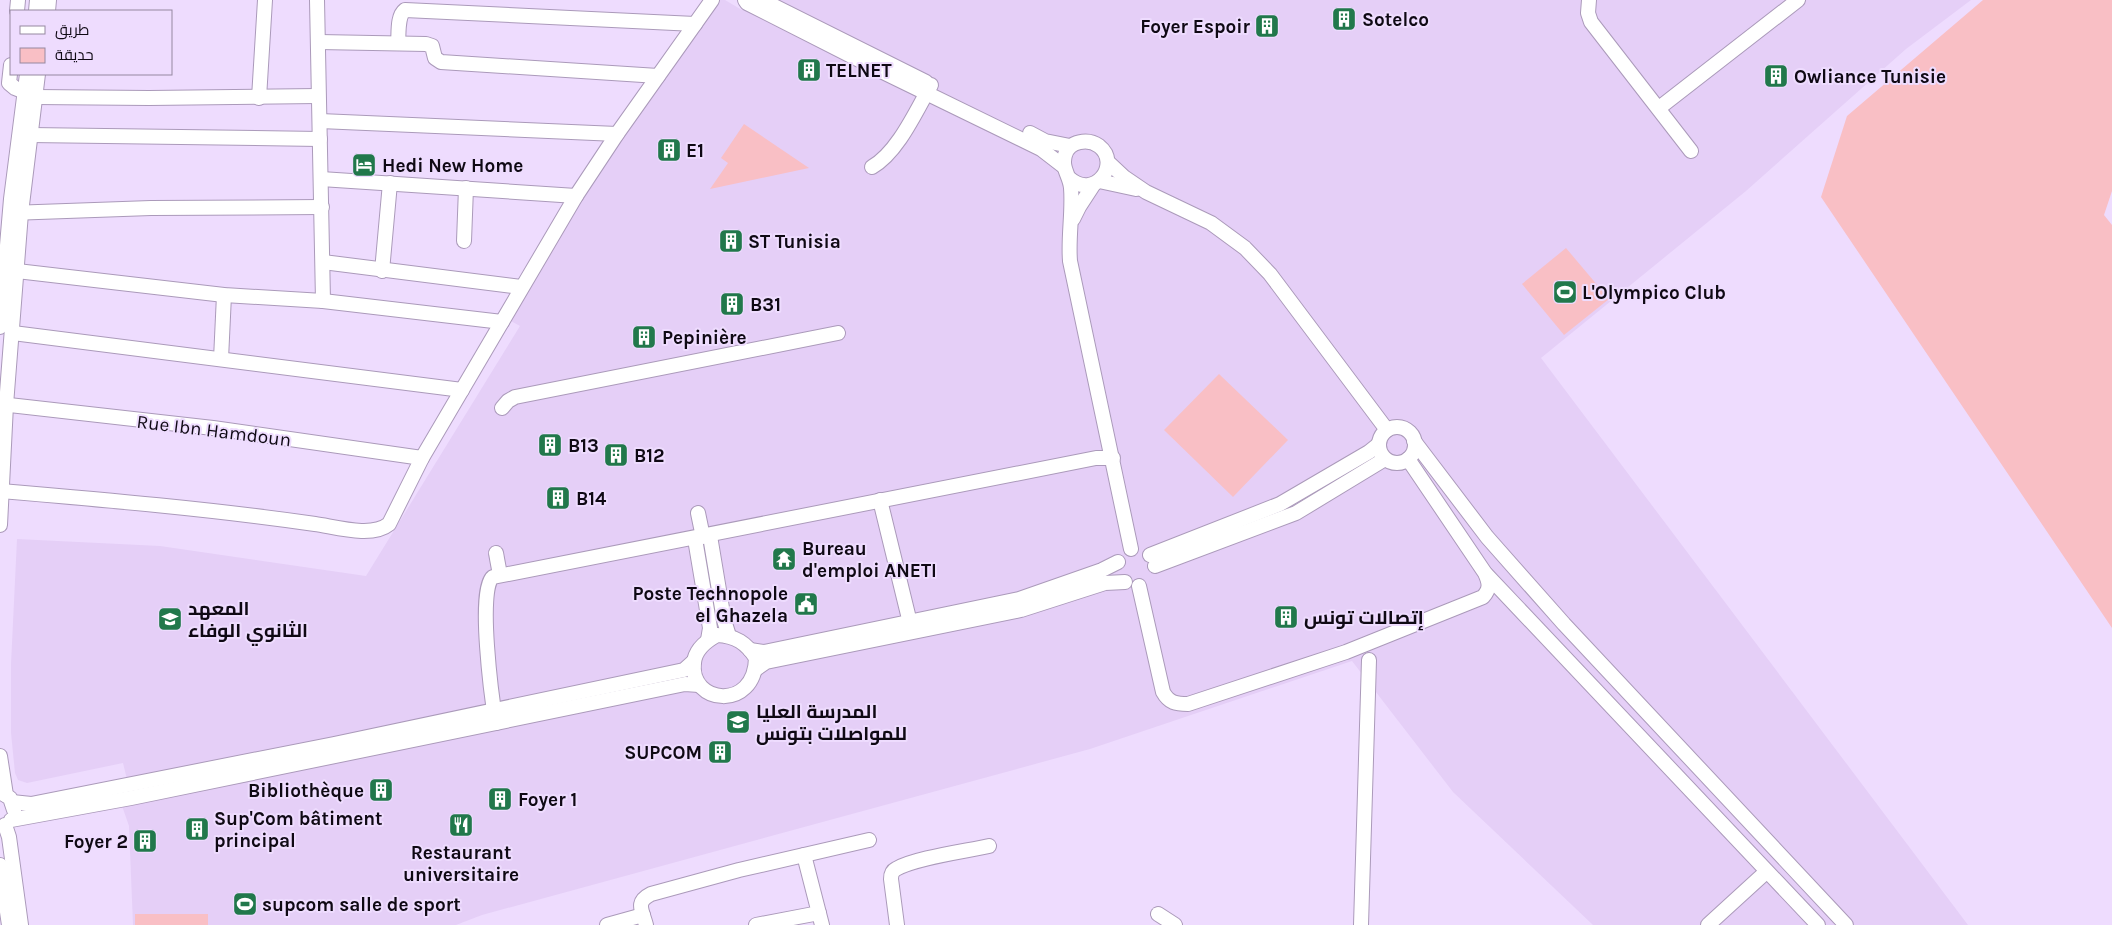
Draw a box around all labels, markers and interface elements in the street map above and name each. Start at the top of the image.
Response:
building icon: Sotelco [1331,6,1357,32]
place label: Sotelco [1362,9,1429,31]
legend [10,10,172,75]
building icon: Foyer Espoir [1254,13,1280,39]
place label: Foyer Espoir [1140,16,1251,38]
text: طريق [55,21,89,40]
text: حديقة [55,46,94,64]
building icon: TELNET [796,57,822,83]
place label: TELNET [826,60,892,82]
building icon: Owliance Tunisie [1763,63,1789,89]
place label: Owliance Tunisie [1794,66,1946,88]
building icon: E1 [656,137,682,163]
place label: E1 [686,140,704,162]
hotel icon: Hedi New Home [351,152,377,178]
place label: Hedi New Home [382,155,523,177]
building icon: ST Tunisia [718,228,744,254]
place label: ST Tunisia [748,231,841,253]
sports icon: L'Olympico Club [1552,279,1578,305]
place label: L'Olympico Club [1582,282,1726,304]
building icon: B31 [719,291,745,317]
place label: B31 [750,294,781,316]
building icon: Pepinière [631,324,657,350]
place label: Pepinière [662,327,747,349]
street label: Rue Ibn Hamdoun [135,411,292,451]
building icon: B13 [537,432,563,458]
place label: B13 [568,435,599,457]
building icon: B12 [603,442,629,468]
place label: B12 [634,445,665,467]
building icon: B14 [545,485,571,511]
place label: B14 [576,488,607,510]
place label: Bureau d'emploi ANETI [802,538,937,582]
temple icon: Bureau d'emploi ANETI [771,546,797,572]
place label: Poste Technopole el Ghazela [633,583,788,627]
public building icon: Poste Technopole el Ghazela [793,591,819,617]
place label: المعهد الثانوي الوفاء [188,598,308,646]
building icon: إتصالات تونس [1273,604,1299,630]
school or university icon: المعهد الثانوي الوفاء [157,606,183,632]
place label: إتصالات تونس [1304,607,1424,631]
place label: المدرسة العليا للمواصلات بتونس [756,701,907,745]
school or university icon: المدرسة العليا للمواصلات بتونس [725,709,751,735]
building icon: SUPCOM [707,739,733,765]
place label: SUPCOM [624,742,702,764]
building icon: Bibliothèque [368,777,394,803]
place label: Bibliothèque [248,780,364,802]
building icon: Foyer 1 [487,786,513,812]
place label: Foyer 1 [518,789,577,811]
place label: Sup'Com bâtiment principal [214,808,383,852]
restaurant icon: Restaurant universitaire [448,812,474,838]
building icon: Sup'Com bâtiment principal [184,816,210,842]
building icon: Foyer 2 [132,828,158,854]
place label: Foyer 2 [64,831,128,853]
place label: Restaurant universitaire [403,842,519,886]
sports icon: supcom salle de sport [232,891,258,917]
place label: supcom salle de sport [262,894,461,916]

